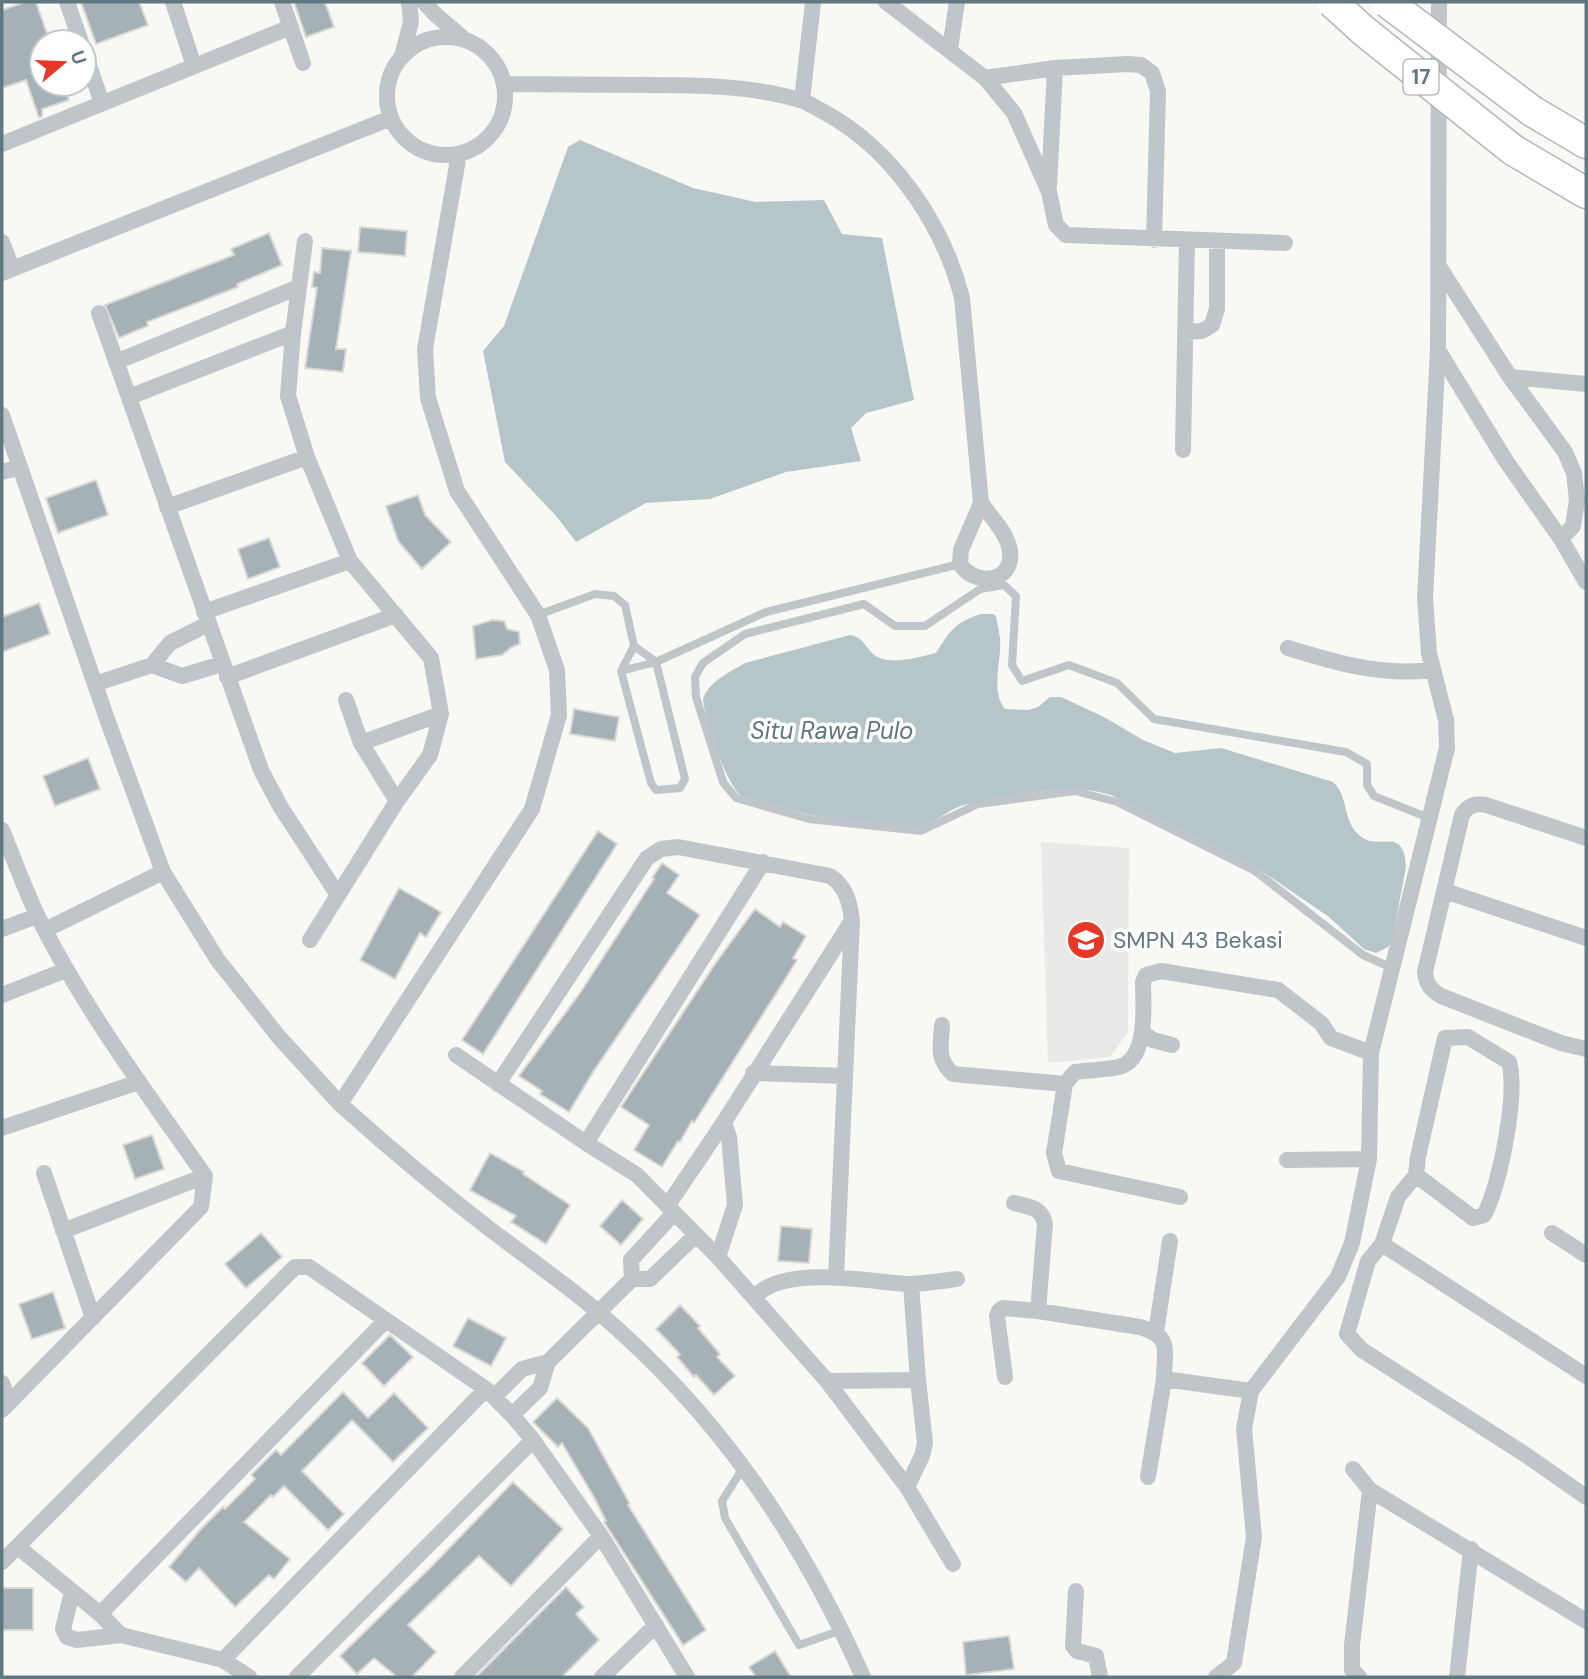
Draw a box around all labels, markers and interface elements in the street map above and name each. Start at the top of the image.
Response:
north arrow [28,28,98,98]
text: U [65,47,93,68]
road number: 17 [1404,60,1438,94]
water label: Situ Rawa Pulo [751,715,913,746]
school or university icon: SMPN 43 Bekasi [1065,919,1107,961]
place label: SMPN 43 Bekasi [1113,925,1283,955]

